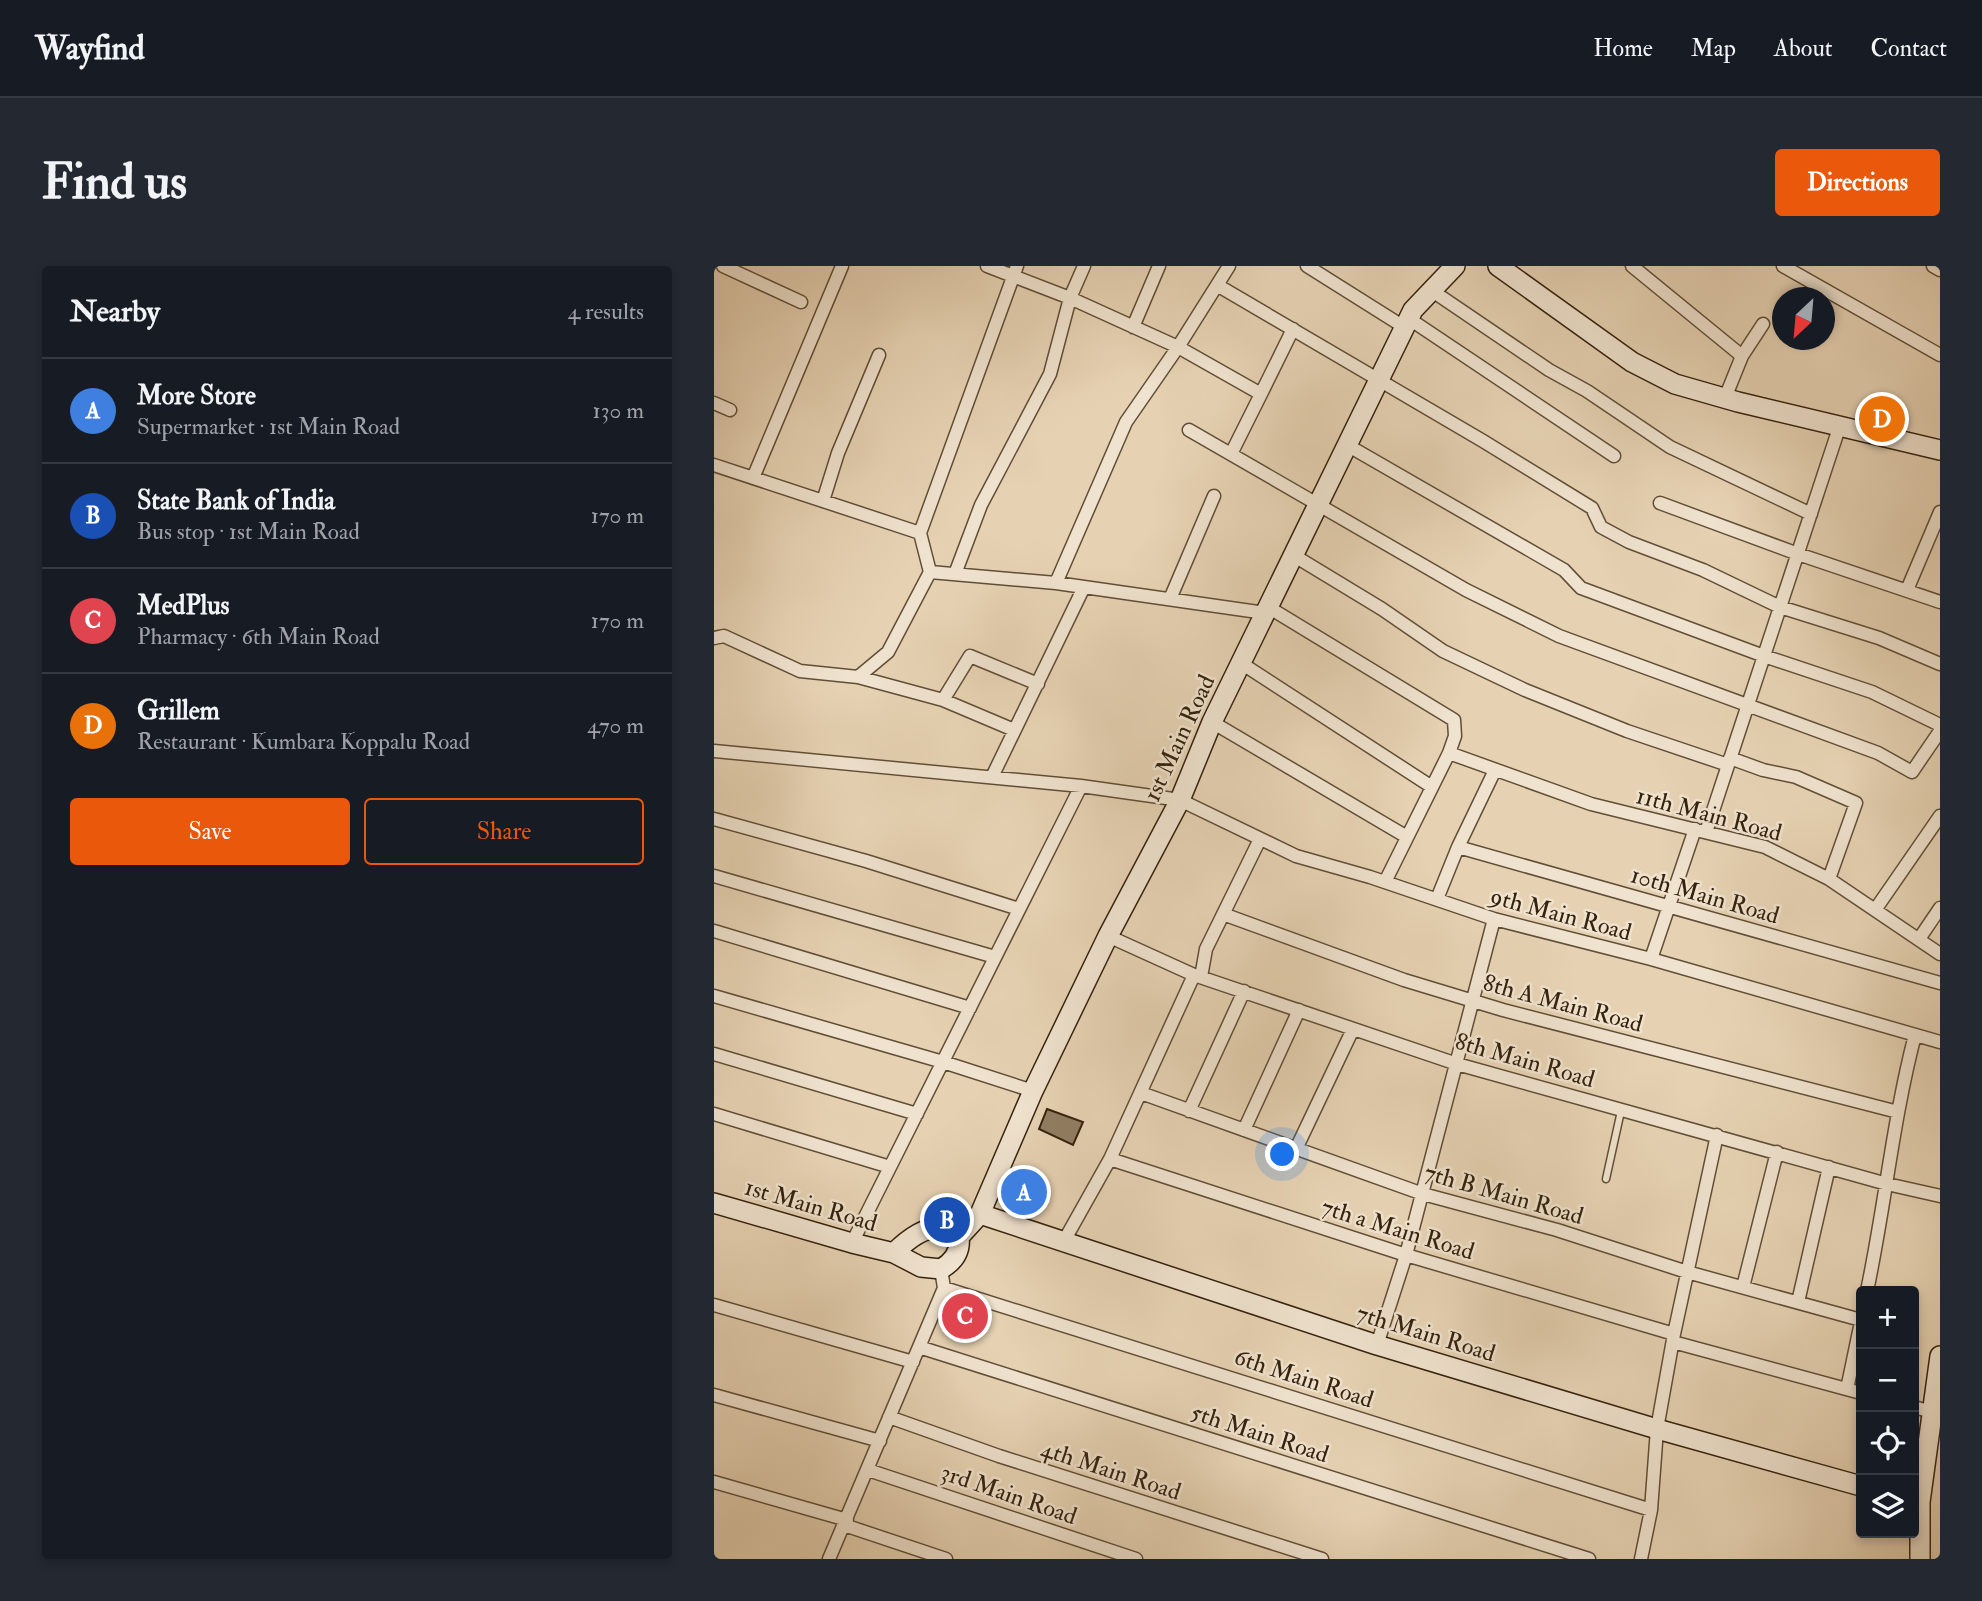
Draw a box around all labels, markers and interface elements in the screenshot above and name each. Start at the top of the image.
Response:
text: Wayfind [35,28,145,69]
text: Home [1593,33,1653,64]
text: Map [1691,33,1736,64]
text: About [1774,33,1833,64]
text: Contact [1871,33,1947,64]
button: Directions [1775,149,1940,216]
text: Find us [42,152,187,213]
north arrow [1772,287,1835,350]
text: Nearby [70,293,160,330]
text: 4 results [568,297,644,326]
text: More Store [137,380,256,412]
pin: D [1859,393,1905,445]
text: A [86,396,100,425]
text: 130 m [592,396,644,425]
text: Supermarket · 1st Main Road [137,412,400,441]
text: State Bank of India [137,485,335,517]
text: B [85,501,101,530]
text: 170 m [591,501,644,530]
text: Bus stop · 1st Main Road [137,517,360,546]
text: MedPlus [137,590,230,622]
text: C [85,606,101,635]
text: 170 m [591,606,644,635]
text: Pharmacy · 6th Main Road [137,622,380,651]
street label: 1st Main Road [1137,670,1222,807]
text: Grillem [137,695,220,727]
text: D [84,711,102,740]
text: 470 m [587,711,644,740]
text: Restaurant · Kumbara Koppalu Road [137,727,470,756]
street label: 11th Main Road [1633,780,1785,849]
button: Save [70,798,350,865]
button: Share [364,798,644,865]
street label: 10th Main Road [1627,859,1783,932]
street label: 9th Main Road [1485,880,1635,948]
street label: 8th A Main Road [1480,967,1646,1040]
street label: 8th Main Road [1452,1026,1598,1095]
your location [1265,1137,1299,1171]
street label: 7th B Main Road [1421,1157,1587,1232]
pin: A [1001,1166,1047,1218]
street label: 1st Main Road [741,1172,881,1239]
street label: 7th a Main Road [1318,1192,1478,1267]
pin: B [924,1194,970,1246]
map controls [1856,1286,1919,1538]
button: + [1856,1286,1919,1349]
pin: C [942,1290,988,1342]
street label: 7th Main Road [1353,1298,1499,1369]
street label: 6th Main Road [1230,1341,1377,1416]
button: − [1856,1349,1919,1412]
street label: 5th Main Road [1187,1397,1333,1470]
button: locate [1856,1412,1919,1475]
street label: 4th Main Road [1037,1433,1185,1508]
street label: 3rd Main Road [937,1457,1081,1532]
button: layers [1856,1475,1919,1538]

